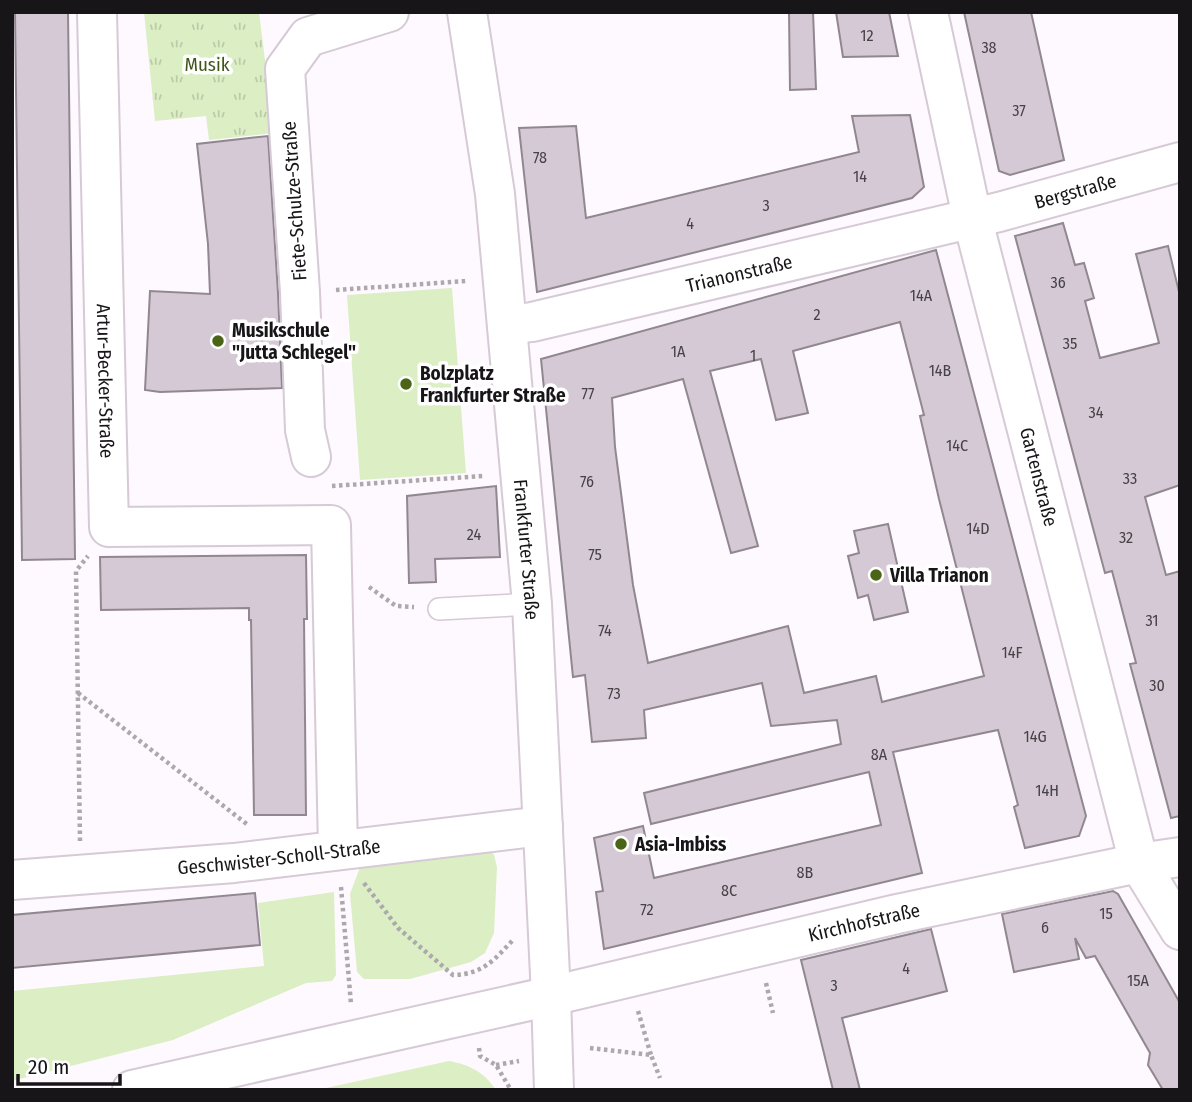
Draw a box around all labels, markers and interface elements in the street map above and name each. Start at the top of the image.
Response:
house number: 12 [860,26,874,45]
house number: 38 [981,38,997,57]
park label: Musik [184,53,230,76]
house number: 37 [1012,101,1026,120]
street label: Fiete-Schulze-Straße [277,120,312,281]
house number: 78 [533,148,547,167]
house number: 14 [853,167,867,186]
street label: Bergstraße [1032,169,1119,214]
house number: 3 [762,196,770,215]
house number: 4 [686,214,694,233]
street label: Trianonstraße [684,250,795,297]
house number: 36 [1050,273,1066,292]
house number: 14A [910,286,933,305]
street label: Artur-Becker-Straße [92,303,118,459]
house number: 2 [813,305,821,324]
place label: Musikschule "Jutta Schlegel" [232,319,356,364]
marker: Musikschule "Jutta Schlegel" [210,333,226,349]
house number: 35 [1063,334,1077,353]
house number: 1A [671,342,686,361]
house number: 1 [750,346,756,365]
house number: 14B [929,361,952,380]
place label: Bolzplatz Frankfurter Straße [420,362,566,407]
marker: Bolzplatz Frankfurter Straße [398,376,414,392]
house number: 77 [581,384,595,403]
house number: 34 [1089,403,1104,422]
street label: Gartenstraße [1015,425,1063,529]
house number: 14C [946,436,968,455]
house number: 33 [1123,469,1137,488]
house number: 76 [580,472,594,491]
street label: Frankfurter Straße [509,478,544,620]
house number: 14D [966,519,990,538]
house number: 24 [467,525,481,544]
house number: 32 [1119,528,1133,547]
house number: 75 [588,545,602,564]
place label: Villa Trianon [889,564,989,587]
marker: Villa Trianon [868,567,884,583]
house number: 31 [1145,611,1159,630]
house number: 74 [598,621,612,640]
house number: 14F [1002,643,1023,662]
house number: 30 [1149,676,1165,695]
house number: 73 [607,684,621,703]
house number: 14G [1023,727,1047,746]
house number: 8A [871,745,888,764]
house number: 14H [1035,781,1059,800]
place label: Asia-Imbiss [634,833,727,856]
street label: Geschwister-Scholl-Straße [177,835,382,879]
marker: Asia-Imbiss [613,836,629,852]
house number: 8B [797,863,814,882]
house number: 8C [721,881,737,900]
street label: Kirchhofstraße [806,898,922,947]
house number: 72 [640,900,654,919]
house number: 15 [1099,904,1113,923]
house number: 6 [1041,918,1049,937]
house number: 4 [902,959,910,978]
house number: 15A [1127,971,1150,990]
house number: 3 [830,976,838,995]
scale bar [18,1042,119,1086]
text: 20 m [28,1054,69,1080]

